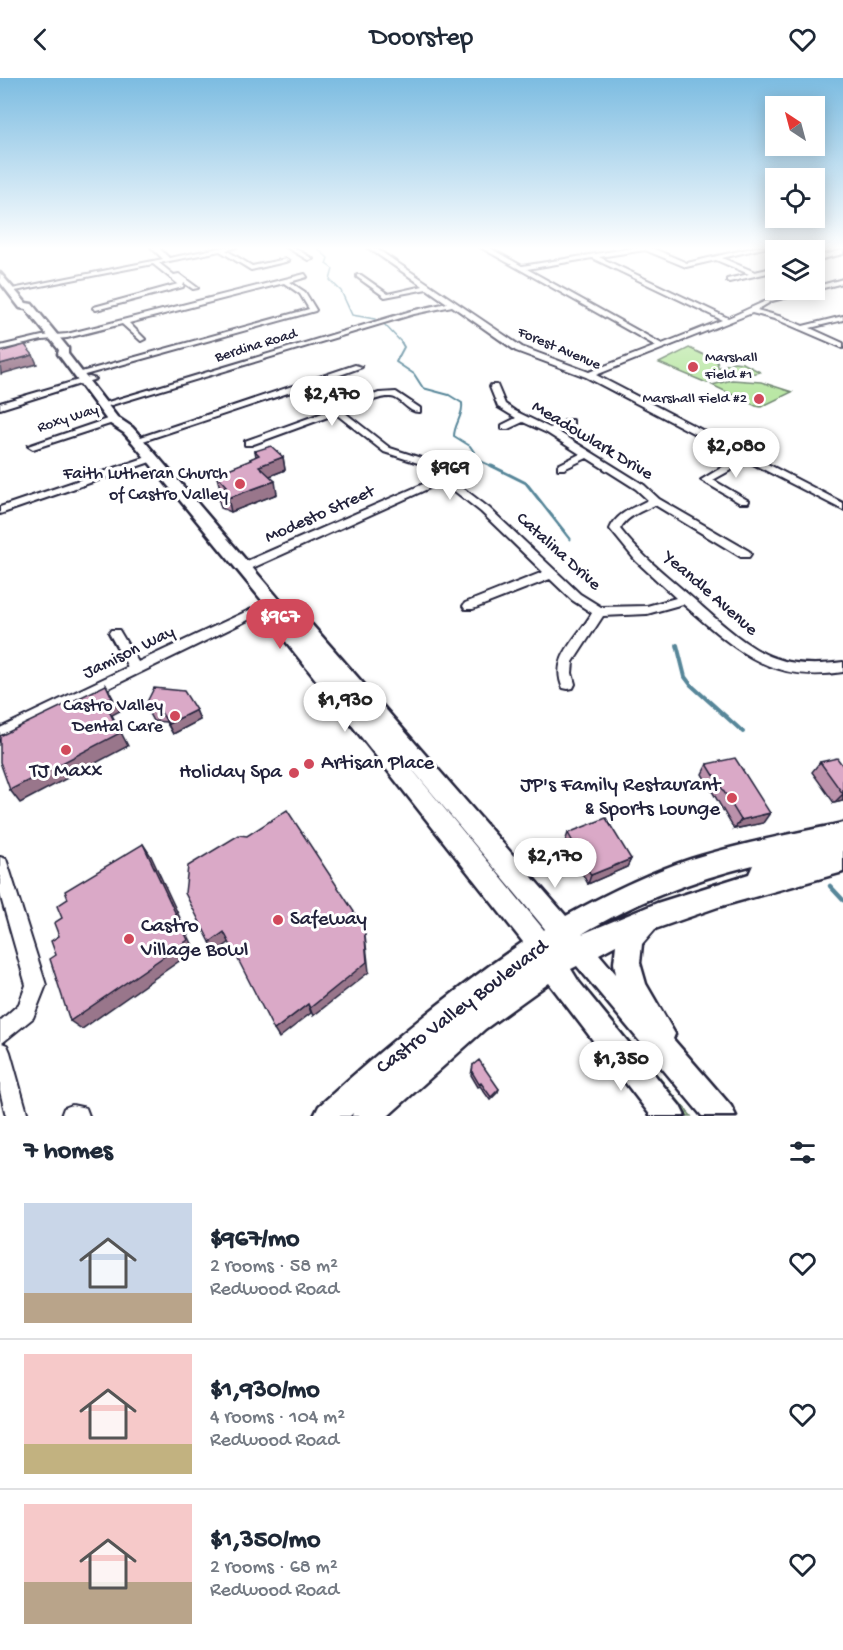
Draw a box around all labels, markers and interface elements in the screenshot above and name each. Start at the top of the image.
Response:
icon: back [24,23,57,56]
text: Doorstep [370,23,473,55]
icon: heart [786,23,819,56]
north arrow [765,96,825,156]
map controls [765,96,825,300]
button: locate [765,168,825,228]
button: layers [765,240,825,300]
street label: Forest Avenue [514,323,604,375]
street label: Berdina Road [212,325,300,367]
place label: Marshall Field #1 [704,349,758,384]
marker: Marshall Field #1 [686,360,700,374]
pin: $2,470 [283,376,381,427]
text: $2,470 [304,384,360,407]
place label: Marshall Field #2 [642,390,747,408]
marker: Marshall Field #2 [752,392,766,406]
street label: Meadowlark Drive [528,397,657,486]
street label: Roxy Way [35,401,101,437]
pin: $2,080 [687,428,785,479]
text: $2,080 [707,436,765,459]
pin: $969 [414,450,486,501]
text: $969 [430,458,470,481]
place label: Faith Lutheran Church of Castro Valley [62,464,228,506]
marker: Faith Lutheran Church of Castro Valley [233,477,247,491]
street label: Modesto Street [262,481,379,548]
street label: Catalina Drive [511,508,605,596]
street label: Yeandle Avenue [657,546,762,641]
pin: $967 [244,599,316,650]
text: $967 [260,607,300,630]
street label: Jamison Way [80,622,178,684]
pin: $1,930 [296,682,394,733]
text: $1,930 [317,690,373,713]
place label: Castro Valley Dental Care [63,696,164,738]
marker: Castro Valley Dental Care [168,709,182,723]
marker: TJ Maxx [59,743,73,757]
place label: Artisan Place [321,752,435,777]
marker: Artisan Place [302,757,316,771]
place label: TJ Maxx [29,760,102,785]
place label: Holiday Spa [179,761,283,786]
marker: Holiday Spa [287,766,301,780]
place label: JP's Family Restaurant & Sports Lounge [520,774,722,823]
marker: JP's Family Restaurant & Sports Lounge [725,791,739,805]
pin: $2,170 [506,838,604,889]
text: $2,170 [528,846,582,869]
place label: Safeway [290,908,367,933]
marker: Safeway [271,913,285,927]
place label: Castro Village Bowl [140,915,248,964]
marker: Castro Village Bowl [122,932,136,946]
street label: Castro Valley Boulevard [372,934,555,1081]
pin: $1,350 [572,1041,670,1092]
text: $1,350 [593,1049,649,1072]
icon: filters [786,1136,819,1169]
text: 7 homes [24,1137,113,1168]
text: $967/mo [210,1225,300,1256]
icon: home [72,1227,144,1299]
icon: heart [786,1247,819,1280]
text: 2 rooms · 58 m² [210,1256,338,1279]
text: Redwood Road [210,1279,339,1302]
text: $1,930/mo [210,1376,320,1407]
icon: home [72,1378,144,1450]
icon: heart [786,1398,819,1431]
text: 4 rooms · 104 m² [210,1407,345,1430]
text: Redwood Road [210,1430,339,1453]
text: $1,350/mo [210,1526,320,1557]
icon: home [72,1528,144,1600]
icon: heart [786,1548,819,1581]
text: 2 rooms · 68 m² [210,1557,338,1580]
text: Redwood Road [210,1580,339,1603]

